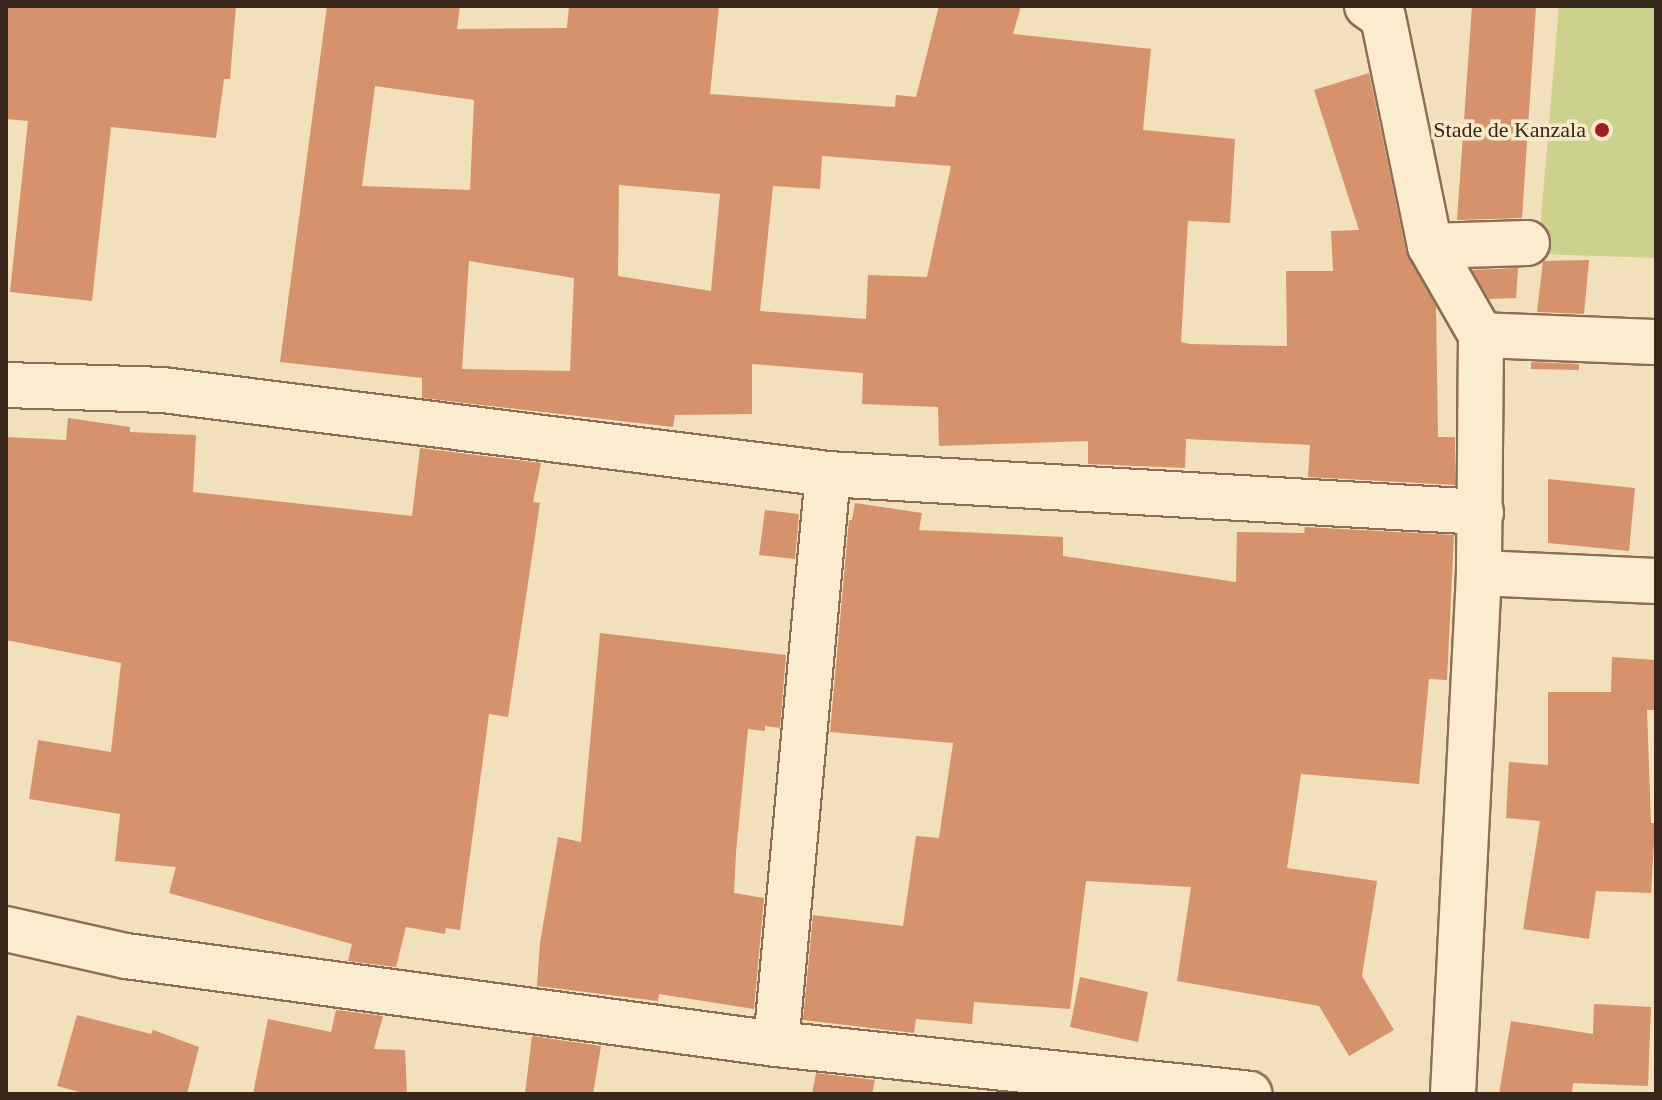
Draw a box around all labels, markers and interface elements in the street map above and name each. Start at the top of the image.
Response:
place label: Stade de Kanzala [1433,117,1586,143]
marker: Stade de Kanzala [1593,121,1611,139]

